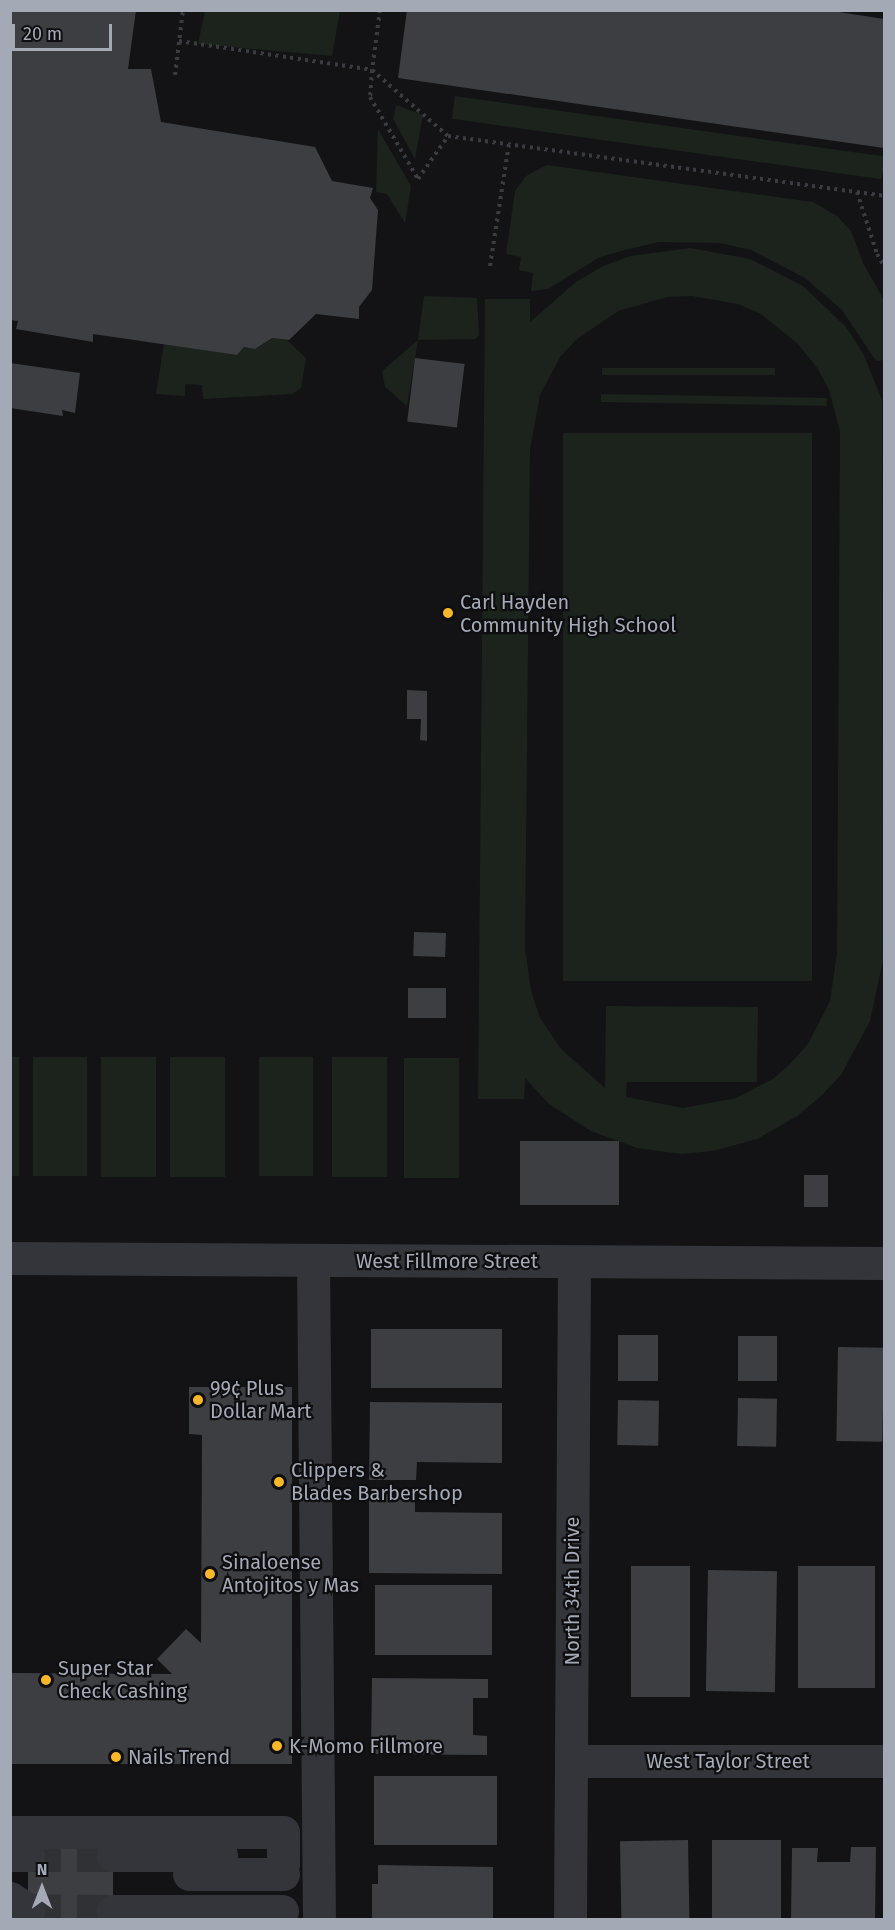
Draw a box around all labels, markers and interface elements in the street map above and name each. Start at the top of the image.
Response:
scale bar [15,12,116,50]
text: 20 m [23,23,62,45]
place label: Carl Hayden Community High School [460,590,676,637]
marker: Carl Hayden Community High School [441,606,455,620]
street label: West Fillmore Street [356,1249,538,1273]
place label: 99¢ Plus Dollar Mart [210,1376,311,1423]
marker: 99¢ Plus Dollar Mart [191,1393,205,1407]
place label: Clippers & Blades Barbershop [291,1458,463,1505]
marker: Clippers & Blades Barbershop [272,1475,286,1489]
street label: North 34th Drive [560,1517,584,1665]
place label: Sinaloense Antojitos y Mas [222,1550,359,1597]
marker: Sinaloense Antojitos y Mas [203,1567,217,1581]
place label: Super Star Check Cashing [58,1656,187,1703]
marker: Super Star Check Cashing [39,1673,53,1687]
place label: K-Momo Fillmore [289,1734,443,1758]
marker: K-Momo Fillmore [270,1739,284,1753]
place label: Nails Trend [128,1745,230,1769]
street label: West Taylor Street [646,1749,810,1773]
marker: Nails Trend [109,1750,123,1764]
north arrow [12,1858,72,1918]
text: N [37,1860,47,1879]

